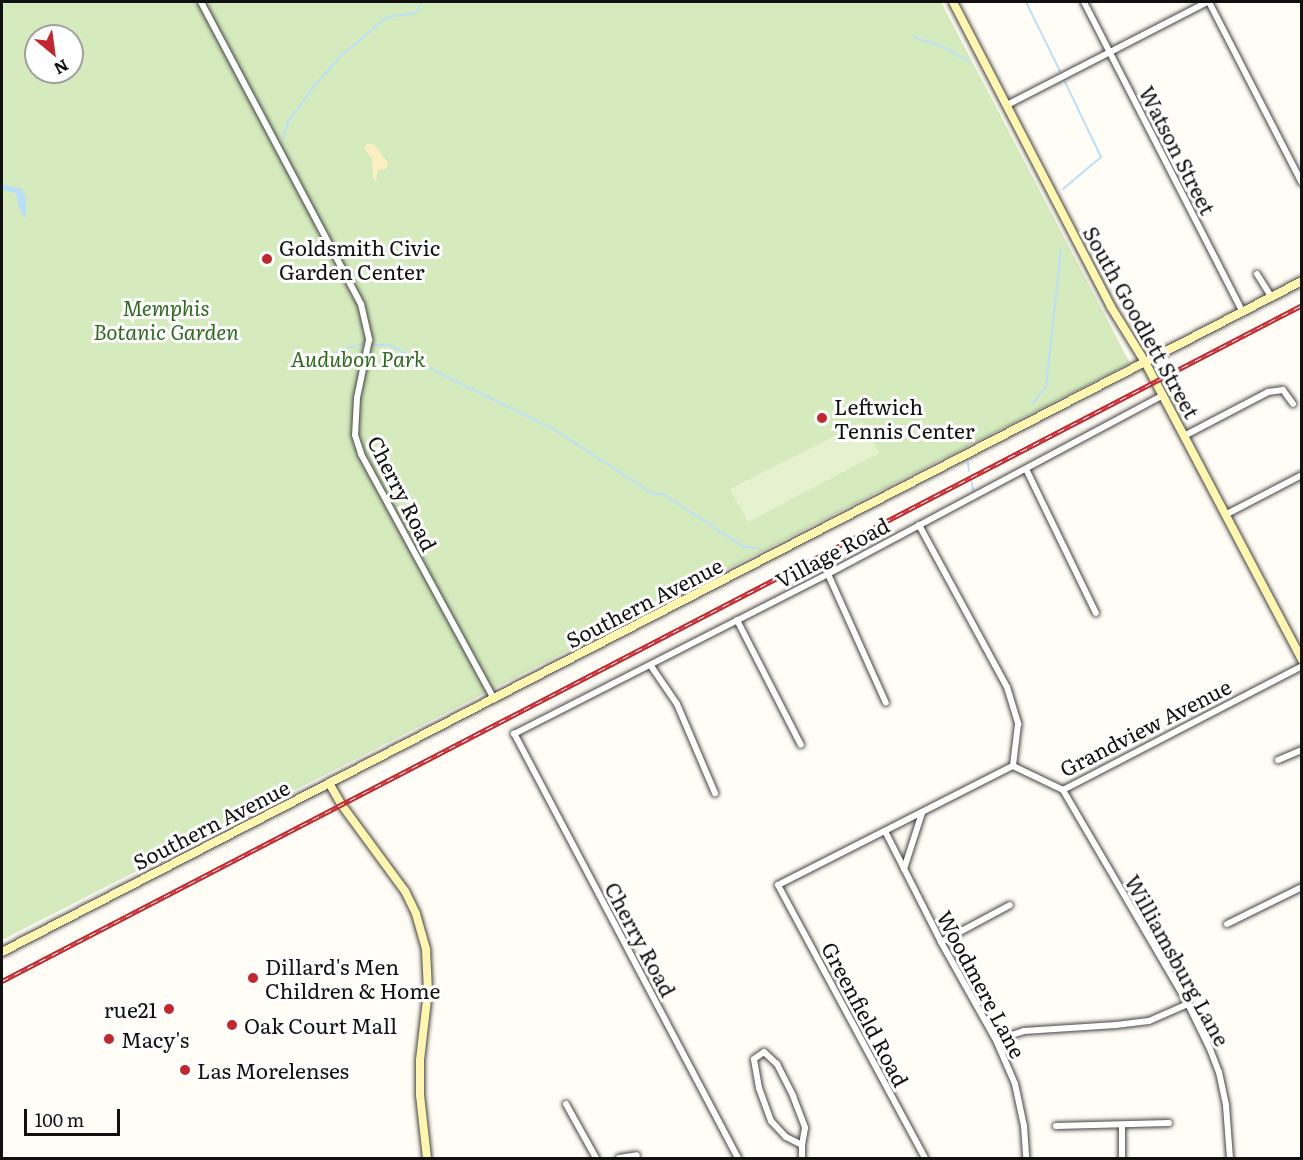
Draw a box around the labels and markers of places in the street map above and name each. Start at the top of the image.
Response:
place label: Goldsmith Civic Garden Center [279,234,440,284]
marker: Goldsmith Civic Garden Center [260,252,274,266]
place label: Leftwich Tennis Center [834,393,975,443]
marker: Leftwich Tennis Center [815,411,829,425]
place label: Dillard's Men Children & Home [265,953,440,1003]
marker: Dillard's Men Children & Home [246,971,260,985]
place label: rue21 [104,996,157,1022]
marker: rue21 [162,1002,176,1016]
place label: Oak Court Mall [244,1012,397,1038]
marker: Oak Court Mall [225,1018,239,1032]
place label: Macy's [121,1026,189,1052]
marker: Macy's [102,1032,116,1046]
place label: Las Morelenses [197,1057,349,1083]
marker: Las Morelenses [178,1063,192,1077]

